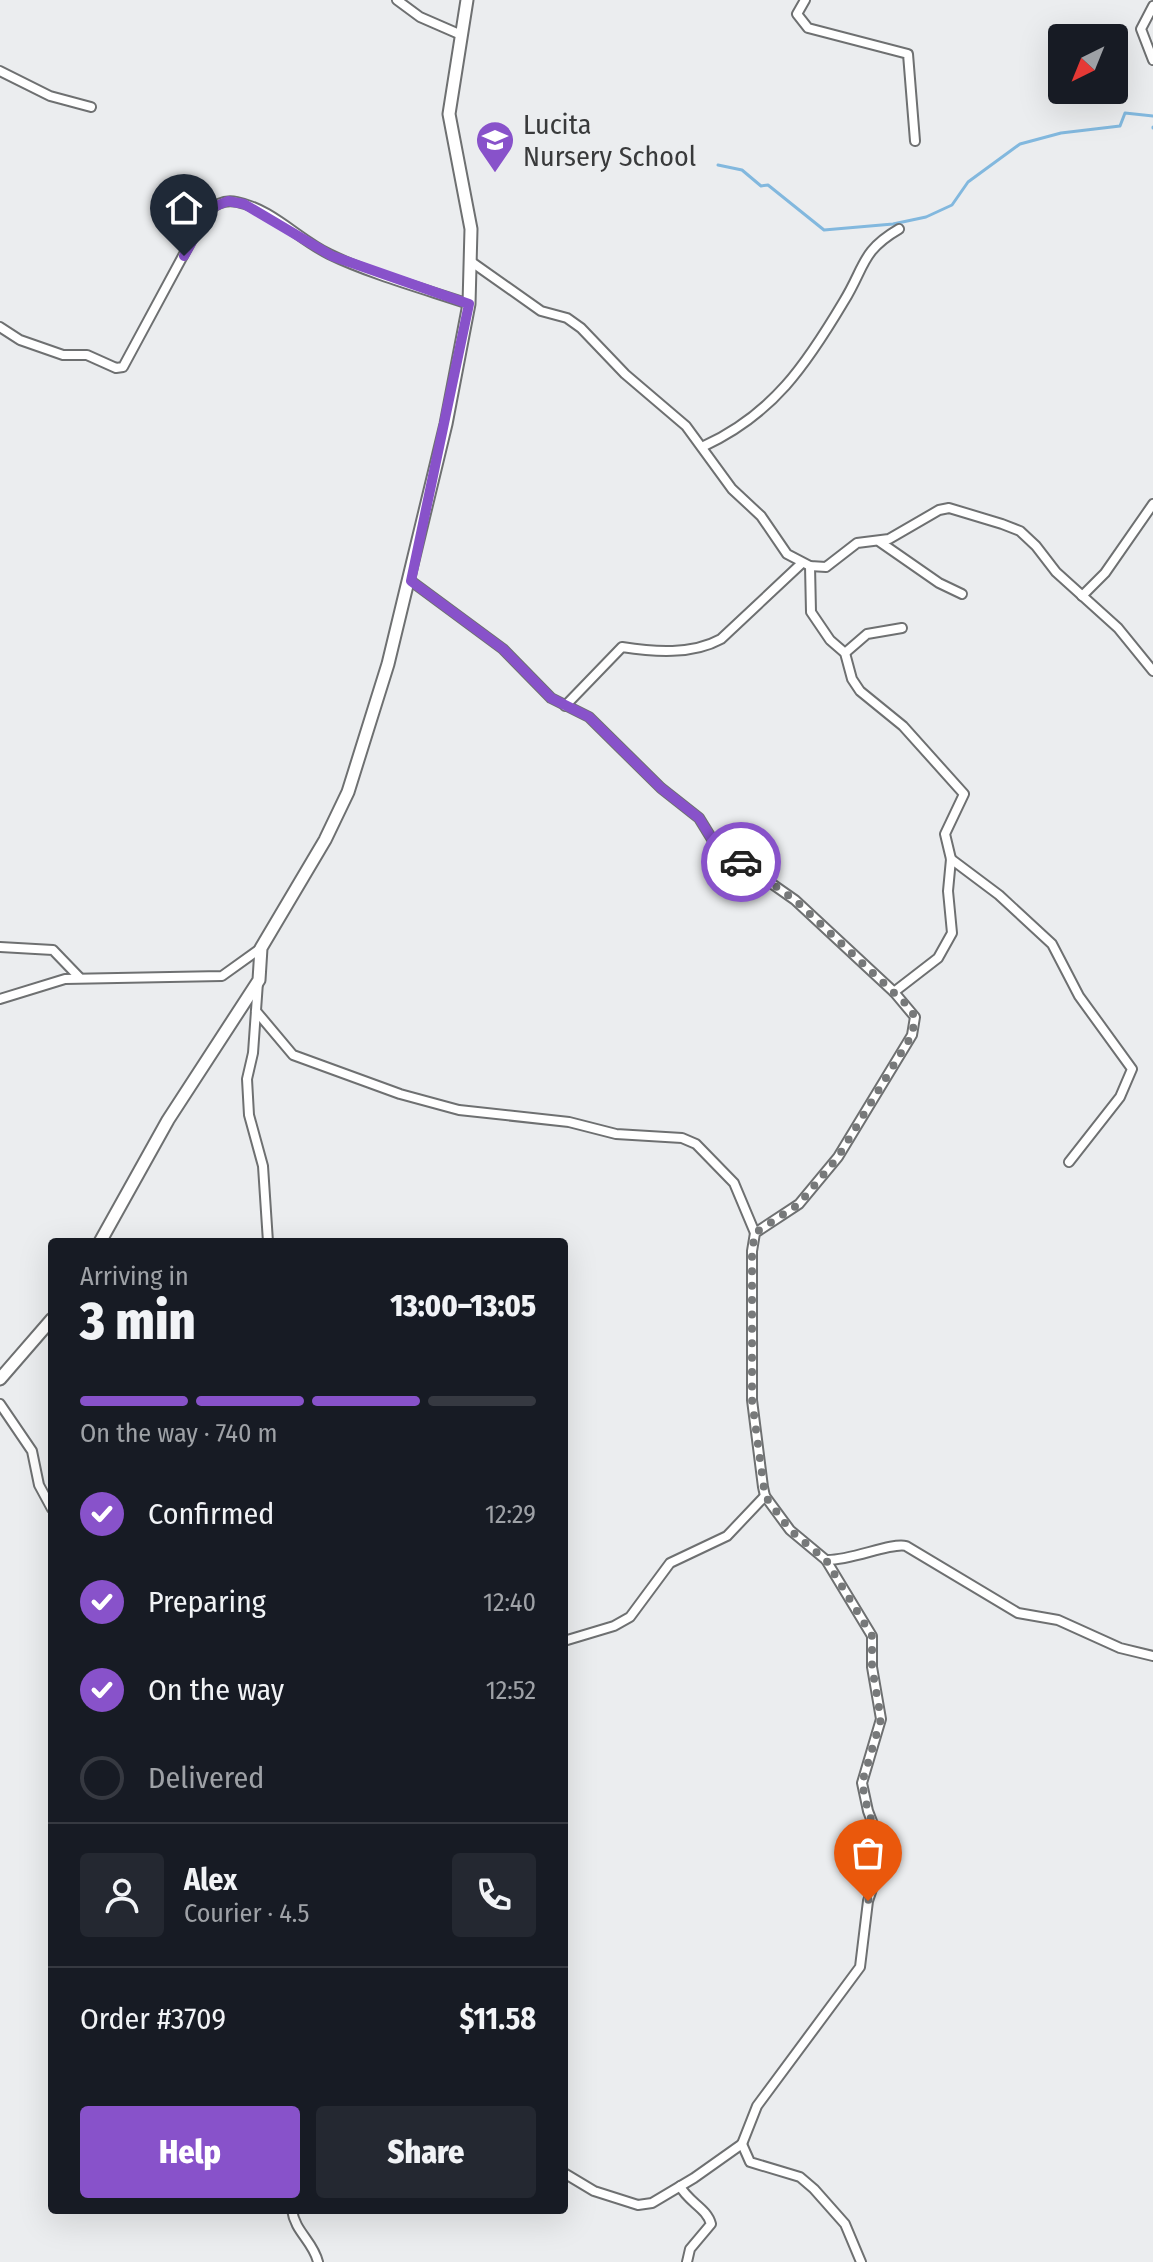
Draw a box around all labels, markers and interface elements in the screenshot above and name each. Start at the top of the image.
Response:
north arrow [1048,24,1128,104]
map controls [1048,24,1128,104]
place label: Lucita Nursery School [523,108,696,173]
school or university icon: Lucita Nursery School [474,119,516,174]
pin [150,174,218,256]
icon: home [162,186,206,230]
courier [701,822,781,902]
icon: car [719,840,763,884]
text: Arriving in [80,1261,189,1292]
text: 13:00–13:05 [390,1288,536,1324]
text: 3 min [80,1290,196,1353]
text: On the way · 740 m [80,1418,278,1449]
icon: check [80,1492,124,1536]
text: Confirmed [148,1496,274,1532]
text: 12:29 [485,1499,536,1530]
icon: check [80,1580,124,1624]
text: Preparing [148,1584,266,1620]
text: 12:40 [483,1587,536,1618]
icon: check [80,1668,124,1712]
text: On the way [148,1672,284,1708]
text: 12:52 [486,1675,536,1706]
text: Delivered [148,1760,264,1796]
pin [834,1819,902,1901]
icon: bag [846,1831,890,1875]
button: person [80,1853,164,1937]
button: phone [452,1853,536,1937]
text: Alex [184,1862,237,1898]
text: Courier · 4.5 [184,1898,310,1929]
text: Order #3709 [80,2001,226,2037]
text: $11.58 [460,2001,536,2037]
button: Help [80,2106,300,2198]
button: Share [316,2106,536,2198]

